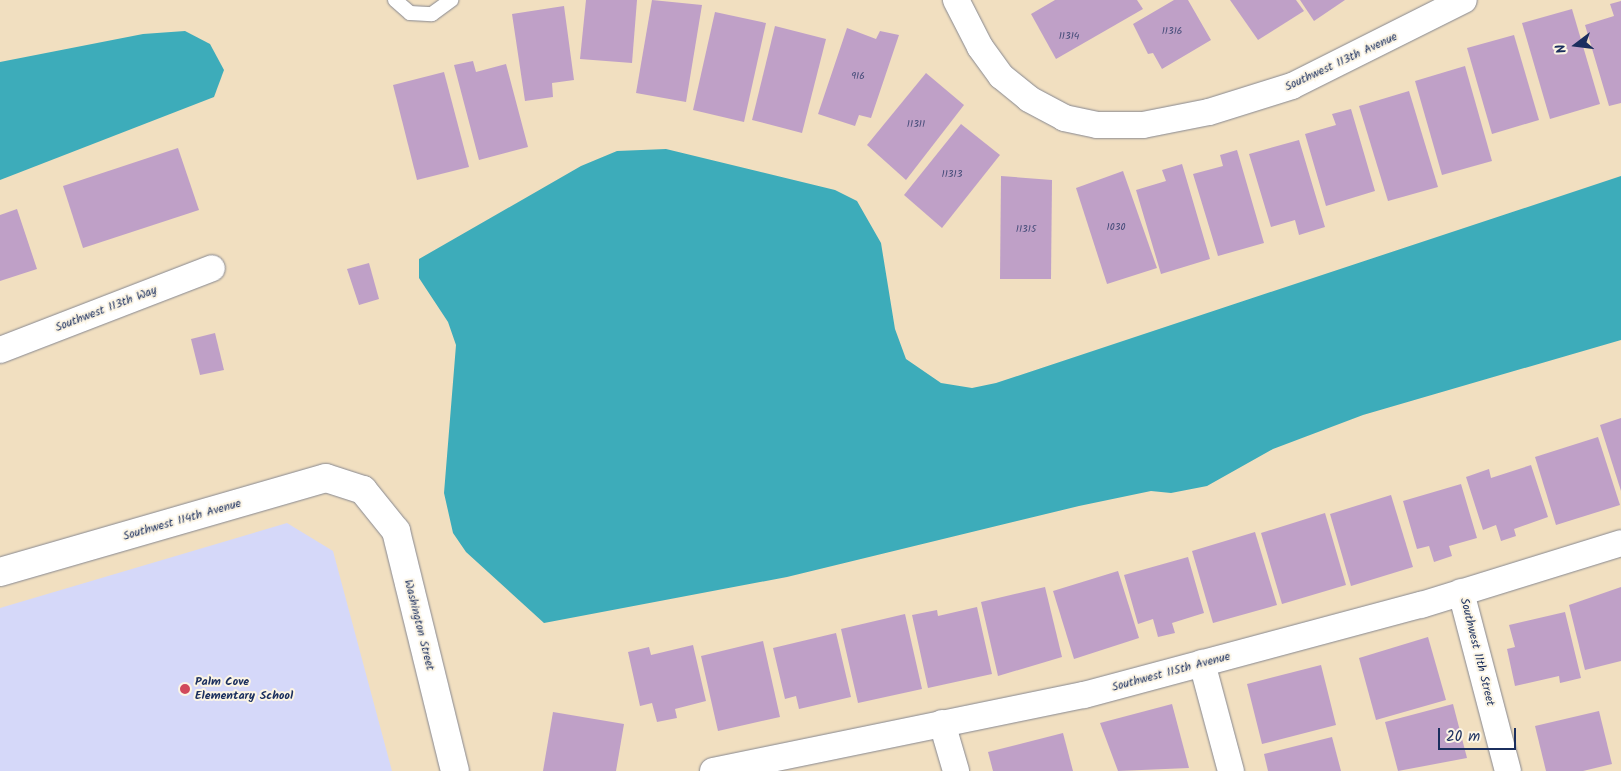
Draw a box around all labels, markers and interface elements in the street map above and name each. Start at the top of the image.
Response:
north arrow [1551,20,1601,70]
house number: 11316 [1162,26,1182,38]
street label: Southwest 113th Avenue [1283,30,1399,94]
house number: 11314 [1059,31,1079,43]
text: N [1550,42,1573,56]
house number: 916 [851,71,865,83]
house number: 11311 [907,119,925,131]
house number: 11313 [942,169,962,181]
house number: 1030 [1107,222,1125,234]
house number: 11315 [1016,224,1036,236]
street label: Southwest 113th Way [53,283,159,335]
street label: Southwest 114th Avenue [121,496,243,544]
street label: Washington Street [401,578,437,672]
street label: Southwest 11th Street [1457,597,1497,707]
street label: Southwest 115th Avenue [1110,649,1232,695]
place label: Palm Cove Elementary School [195,675,293,703]
marker: Palm Cove Elementary School [179,683,191,695]
scale bar [1441,718,1518,750]
text: 20 m [1446,725,1480,749]

